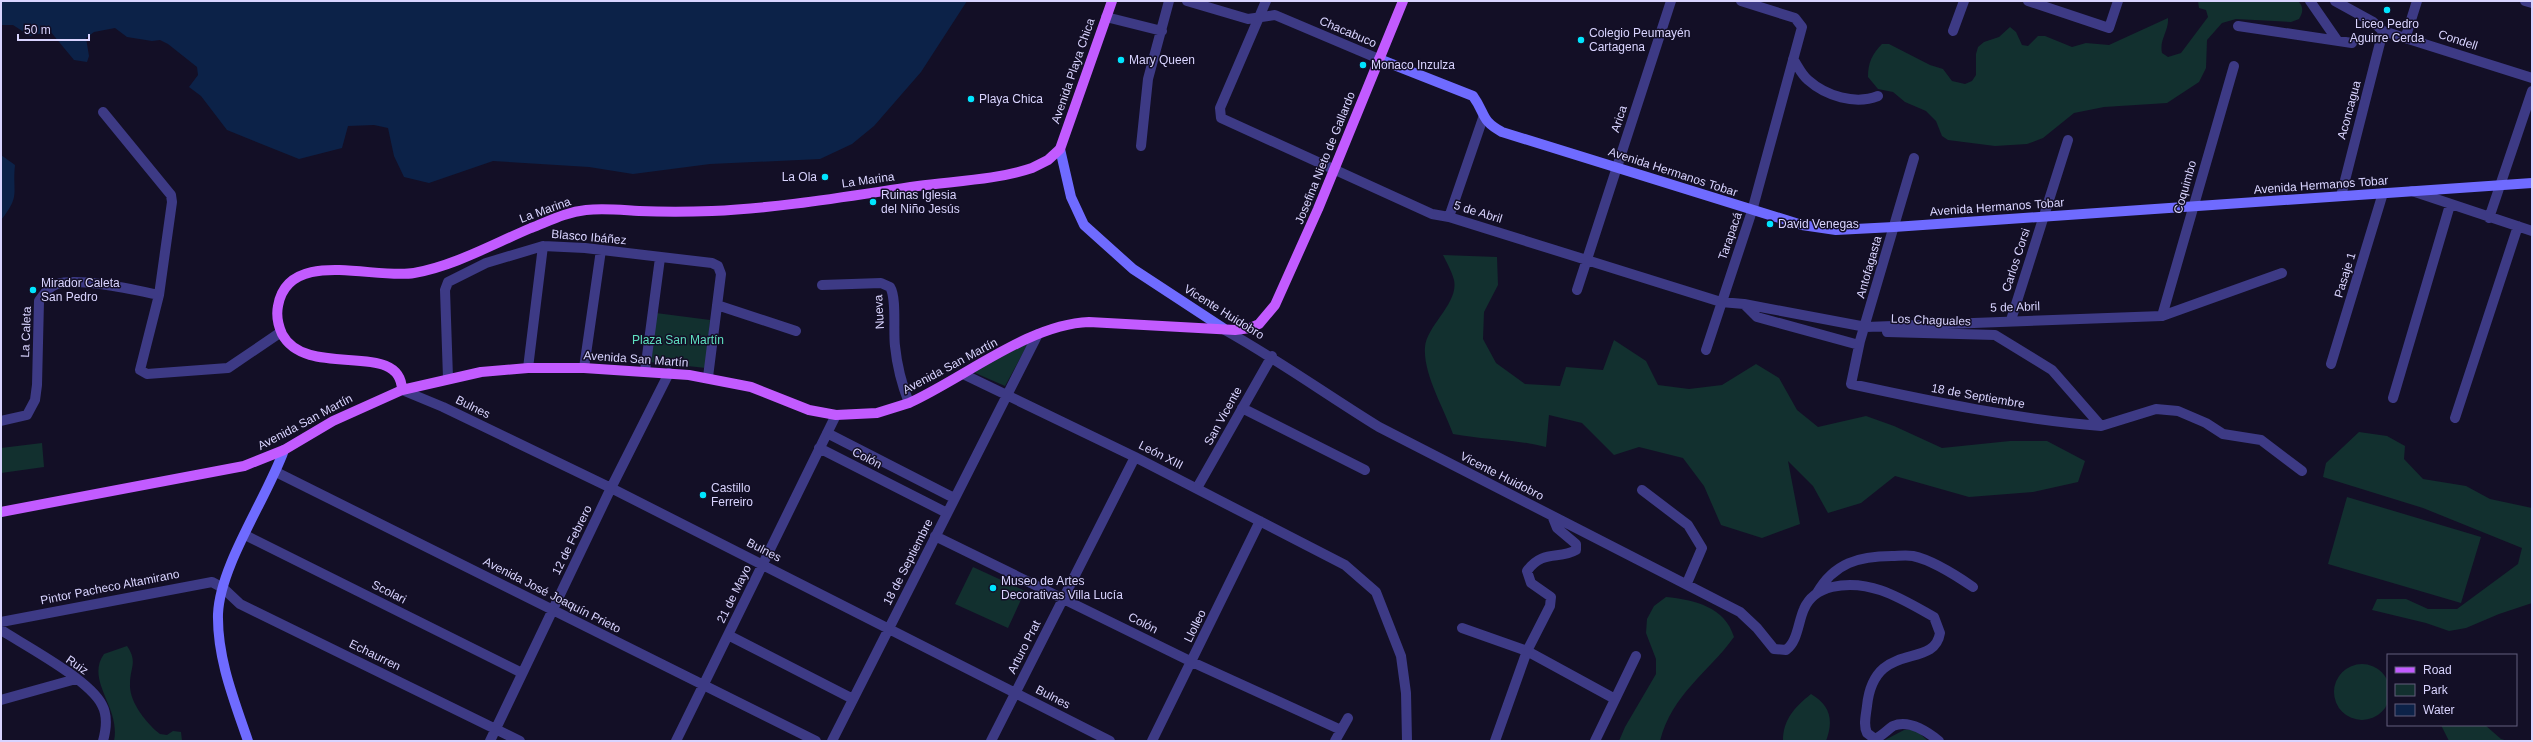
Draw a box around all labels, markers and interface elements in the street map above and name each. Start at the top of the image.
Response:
marker: Liceo Pedro Aguirre Cerda [2382,5,2392,15]
street label: Chacabuco [1317,14,1379,50]
scale bar [18,16,89,42]
street label: Avenida Playa Chica [1048,16,1098,126]
place label: Liceo Pedro Aguirre Cerda [2350,17,2425,45]
text: 50 m [24,23,51,37]
place label: Colegio Peumayén Cartagena [1589,26,1690,54]
street label: Condell [2436,27,2480,53]
marker: Colegio Peumayén Cartagena [1576,35,1586,45]
place label: Mary Queen [1129,53,1195,67]
marker: Mary Queen [1116,55,1126,65]
place label: Monaco Inzulza [1371,58,1455,72]
marker: Monaco Inzulza [1358,60,1368,70]
street label: Aconcagua [2334,79,2364,141]
street label: Josefina Nieto de Gallardo [1292,90,1358,226]
place label: Playa Chica [979,92,1043,106]
marker: Playa Chica [966,94,976,104]
street label: Arica [1608,104,1630,134]
street label: Avenida Hermanos Tobar [1607,144,1739,200]
street label: Coquimbo [2171,158,2199,215]
street label: La Marina [841,169,896,191]
place label: La Ola [782,170,817,184]
marker: La Ola [820,172,830,182]
street label: Avenida Hermanos Tobar [2253,173,2389,197]
place label: Ruinas Iglesia del Niño Jesús [881,188,960,216]
street label: La Marina [518,194,573,226]
street label: Avenida Hermanos Tobar [1929,195,2065,219]
marker: Ruinas Iglesia del Niño Jesús [868,197,878,207]
street label: 5 de Abril [1452,198,1504,226]
street label: Tarapacá [1715,210,1745,262]
place label: David Venegas [1778,217,1859,231]
marker: David Venegas [1765,219,1775,229]
street label: Carlos Corsi [1999,226,2033,294]
street label: Blasco Ibáñez [551,227,627,247]
street label: Antofagasta [1853,234,1885,300]
street label: Pasaje 1 [2331,250,2359,299]
place label: Mirador Caleta San Pedro [41,276,120,304]
street label: Vicente Huidobro [1181,282,1267,342]
marker: Mirador Caleta San Pedro [28,285,38,295]
street label: Nueva [871,294,887,330]
street label: 5 de Abril [1990,299,2040,315]
street label: La Caleta [18,306,34,358]
street label: Los Chaguales [1891,312,1971,328]
park label: Plaza San Martín [632,333,724,347]
street label: Avenida San Martín [900,335,1000,397]
street label: Avenida San Martín [583,348,689,370]
street label: 18 de Septiembre [1930,381,2026,411]
street label: San Vicente [1201,384,1245,448]
street label: Avenida San Martín [255,391,355,453]
street label: Bulnes [453,393,493,421]
street label: León XIII [1136,438,1186,472]
street label: Colón [850,445,884,471]
street label: Vicente Huidobro [1458,449,1546,503]
place label: Castillo Ferreiro [711,481,753,509]
marker: Castillo Ferreiro [698,490,708,500]
street label: 12 de Febrero [549,503,595,577]
street label: 18 de Septiembre [880,516,936,607]
street label: Bulnes [744,535,784,565]
street label: Avenida José Joaquín Prieto [481,554,623,636]
street label: 21 de Mayo [714,562,754,625]
street label: Pintor Pacheco Altamirano [39,567,181,607]
place label: Museo de Artes Decorativas Villa Lucía [1001,574,1123,602]
street label: Scolari [369,577,409,607]
marker: Museo de Artes Decorativas Villa Lucía [988,583,998,593]
street label: Llolleo [1181,607,1209,645]
street label: Colón [1126,610,1160,636]
street label: Arturo Prat [1005,617,1044,676]
street label: Echaurren [347,637,403,673]
street label: Ruiz [63,652,91,678]
legend [2387,654,2517,726]
text: Road [2423,663,2452,677]
street label: Bulnes [1033,682,1073,712]
text: Park [2423,683,2449,697]
text: Water [2423,703,2455,717]

